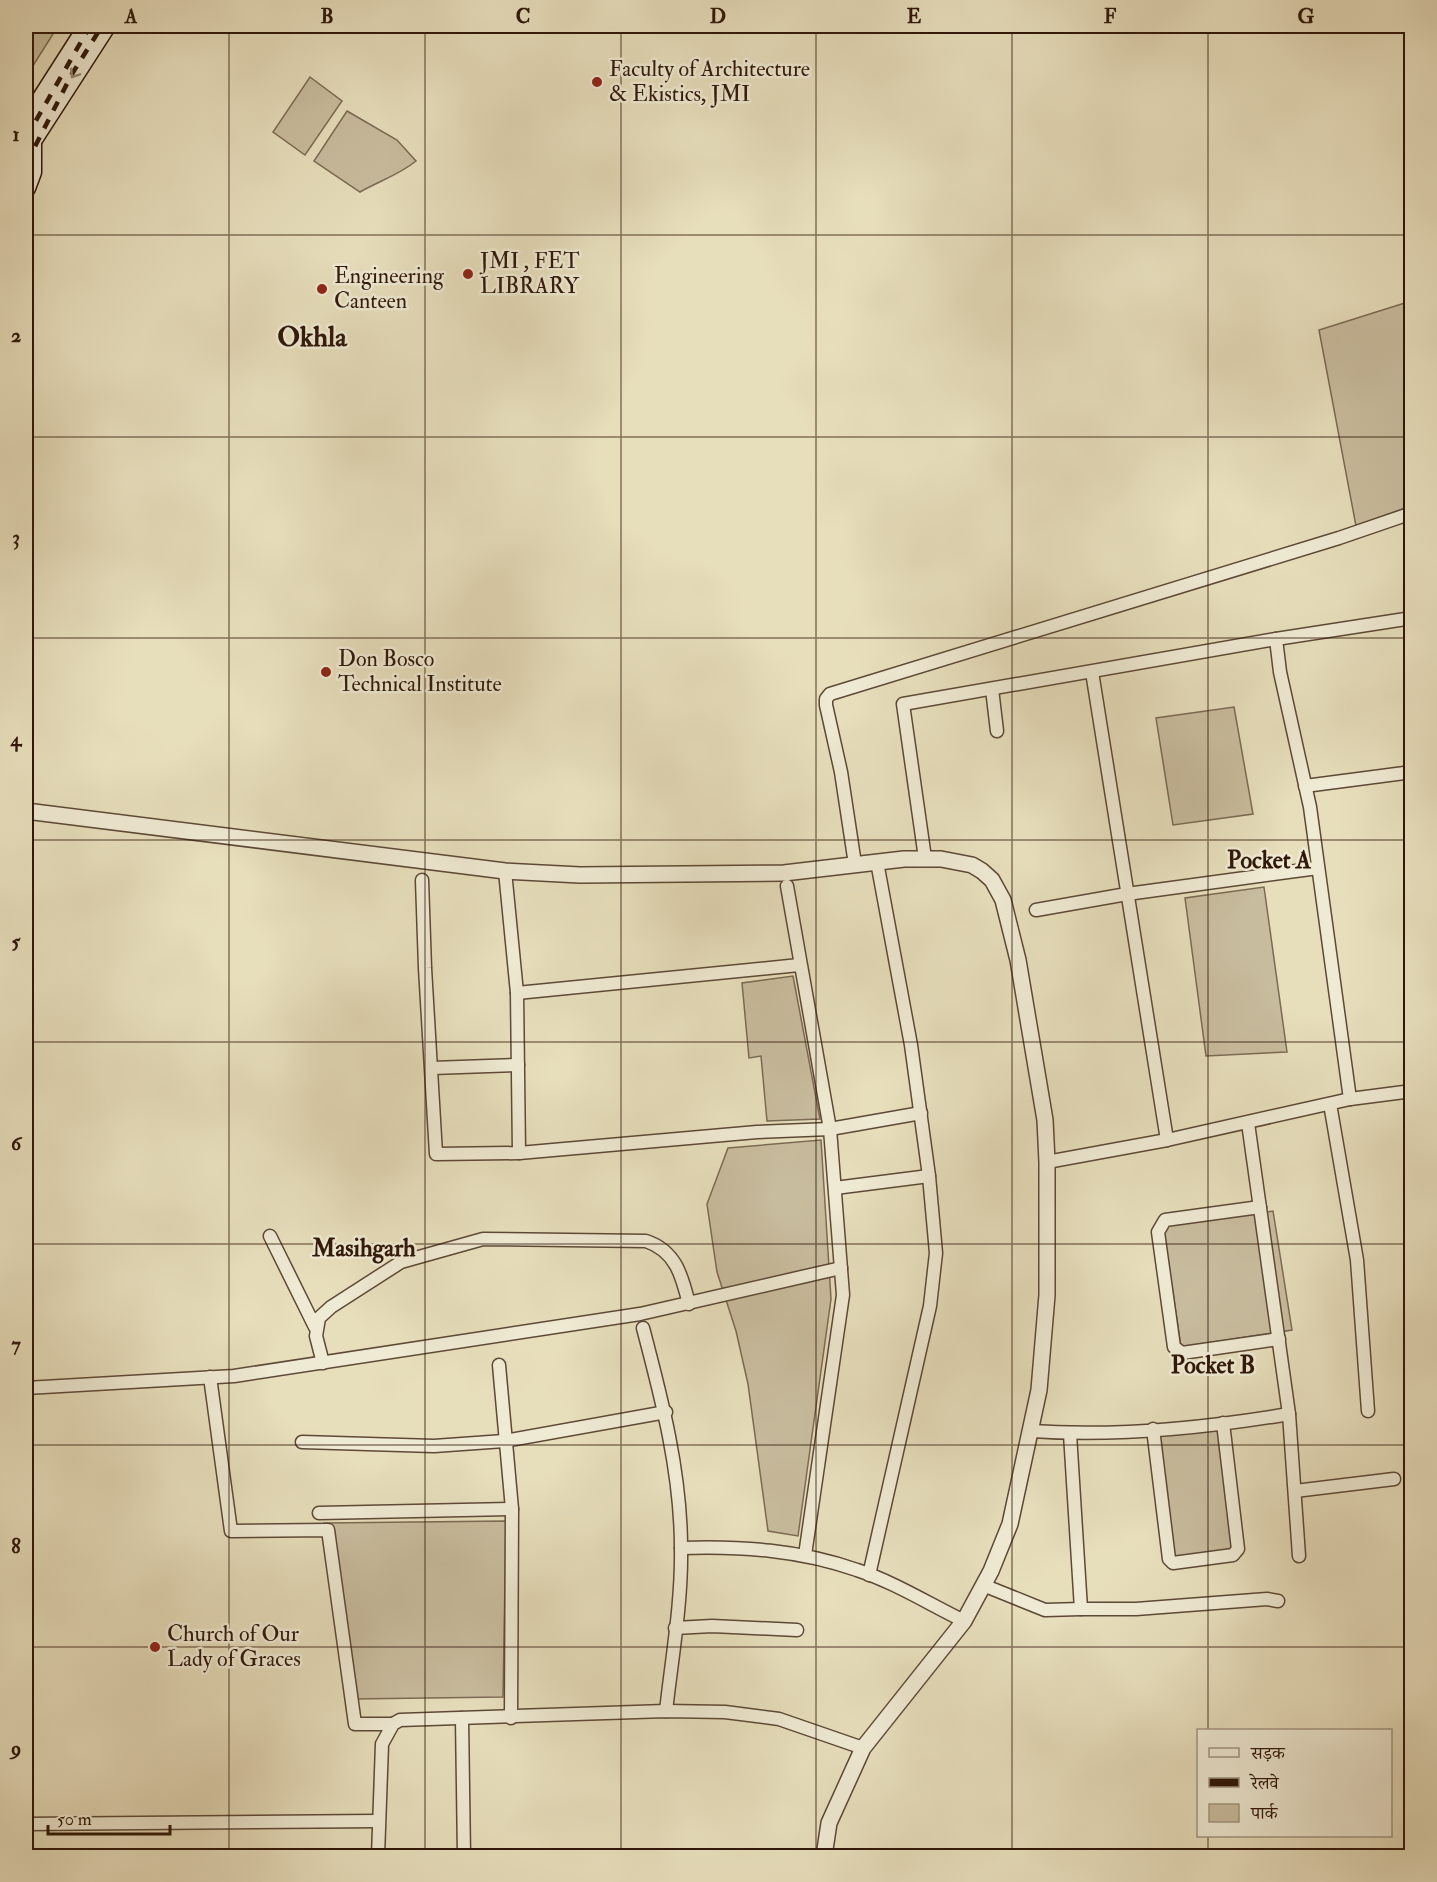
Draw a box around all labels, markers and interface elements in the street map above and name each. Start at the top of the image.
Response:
text: A [124,4,138,29]
text: B [320,4,334,29]
text: C [516,4,530,29]
text: D [710,4,726,29]
text: E [907,4,922,29]
text: F [1104,4,1117,29]
text: G [1298,4,1315,29]
place label: Faculty of Architecture & Ekistics, JMI [609,55,810,108]
one-way arrow [71,68,82,79]
marker: Faculty of Architecture & Ekistics, JMI [590,75,604,89]
text: 1 [12,122,20,147]
place label: JMI , FET LIBRARY [479,247,580,300]
place label: Engineering Canteen [334,262,445,315]
marker: JMI , FET LIBRARY [461,267,475,281]
marker: Engineering Canteen [315,282,329,296]
district label: Okhla [277,320,348,355]
text: 2 [11,323,21,348]
text: 3 [12,525,20,550]
place label: Don Bosco Technical Institute [338,645,502,698]
marker: Don Bosco Technical Institute [319,665,333,679]
text: 4 [10,727,23,752]
district label: Pocket A [1227,845,1312,876]
text: 5 [12,929,22,954]
text: 6 [11,1131,23,1156]
district label: Masihgarh [311,1233,416,1264]
text: 7 [11,1332,21,1357]
district label: Pocket B [1171,1350,1255,1381]
text: 8 [11,1534,21,1559]
place label: Church of Our Lady of Graces [167,1620,301,1673]
marker: Church of Our Lady of Graces [148,1640,162,1654]
legend [1197,1729,1392,1837]
text: 9 [9,1736,21,1761]
text: सड़क [1250,1742,1286,1765]
text: रेलवे [1249,1772,1280,1795]
scale bar [48,1798,170,1836]
text: पार्क [1250,1802,1279,1825]
text: 50 m [57,1808,92,1831]

